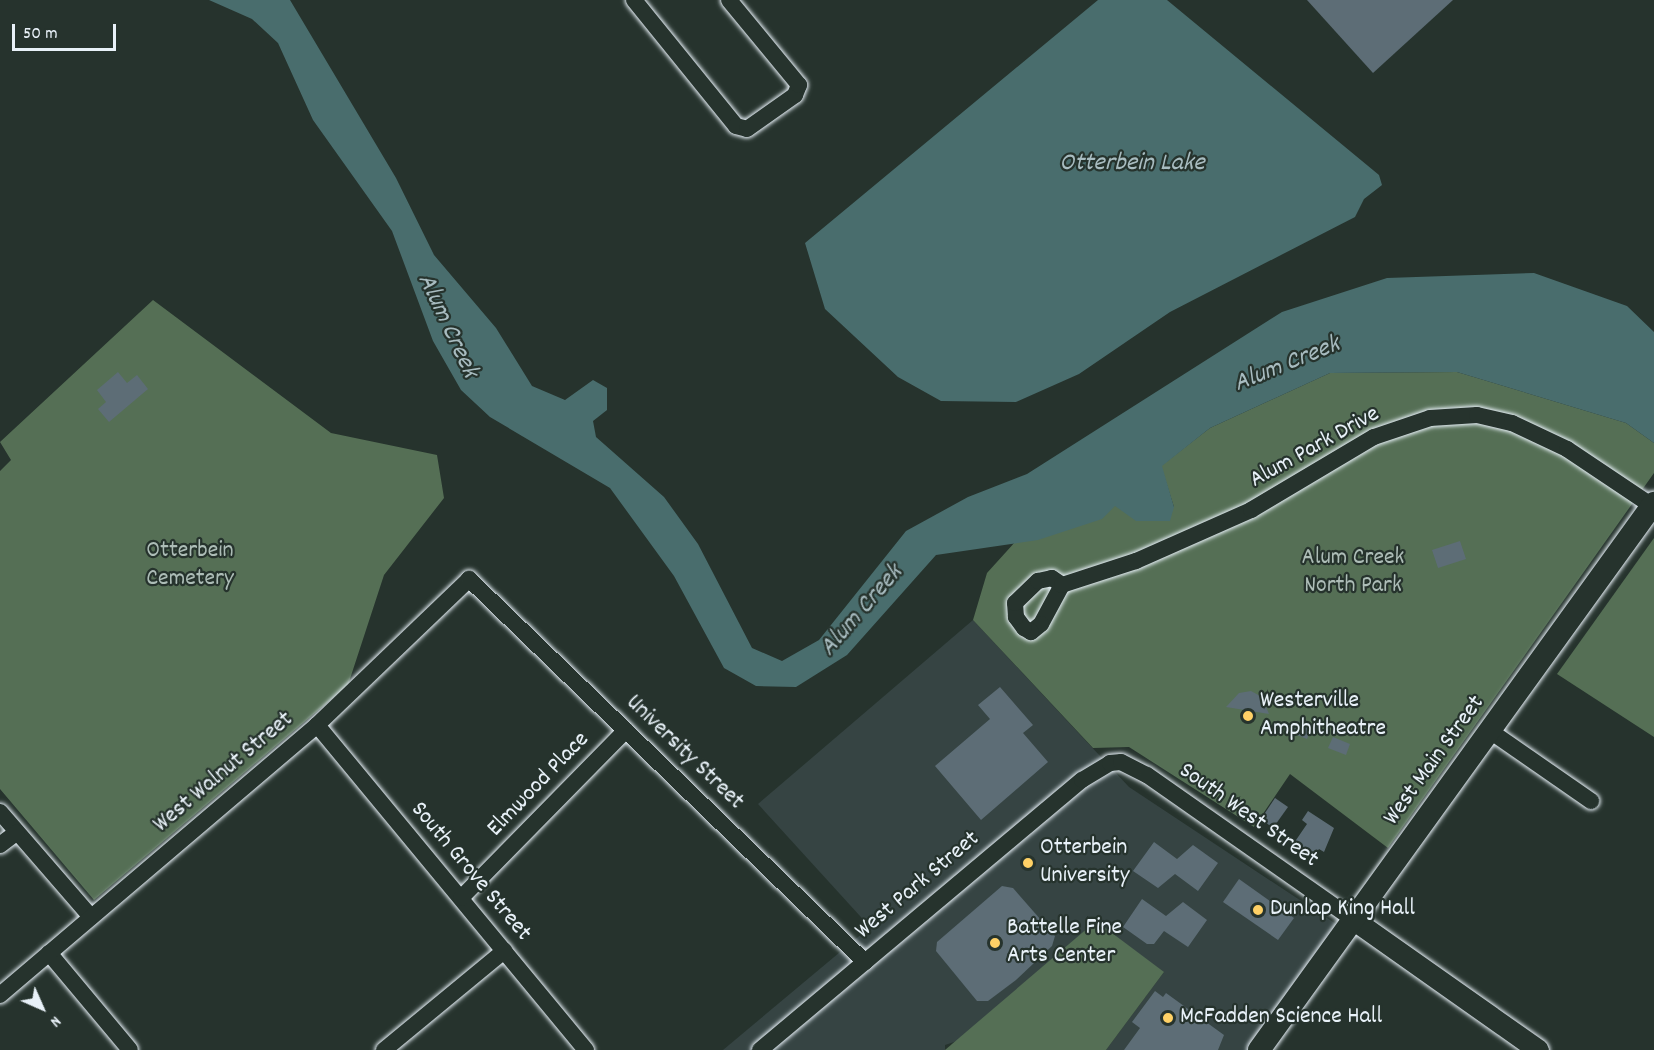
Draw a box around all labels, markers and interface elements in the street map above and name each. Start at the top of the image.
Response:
scale bar [15,12,118,50]
text: 50 m [23,22,58,47]
water label: Otterbein Lake [1059,148,1205,180]
water label: Alum Creek [409,269,485,383]
water label: Alum Creek [1229,330,1345,400]
street label: Alum Park Drive [1245,401,1385,495]
park label: Otterbein Cemetery [146,538,234,594]
park label: Alum Creek North Park [1302,545,1404,601]
water label: Alum Creek [814,559,910,663]
place label: Westerville Amphitheatre [1260,688,1386,744]
street label: University Street [619,689,749,817]
street label: West Main Street [1378,690,1492,832]
street label: West Walnut Street [148,706,300,840]
marker: Westerville Amphitheatre [1241,709,1255,723]
street label: Elmwood Place [482,727,596,843]
street label: South West Street [1173,757,1323,875]
street label: South Grove Street [403,796,537,948]
street label: West Park Street [850,826,986,946]
place label: Otterbein University [1040,835,1130,891]
marker: Otterbein University [1021,856,1035,870]
place label: Dunlap King Hall [1270,896,1415,924]
marker: Dunlap King Hall [1251,903,1265,917]
place label: Battelle Fine Arts Center [1007,915,1122,971]
marker: Battelle Fine Arts Center [988,936,1002,950]
north arrow [12,978,72,1038]
place label: McFadden Science Hall [1180,1004,1382,1032]
text: N [44,1010,66,1032]
marker: McFadden Science Hall [1161,1011,1175,1025]

